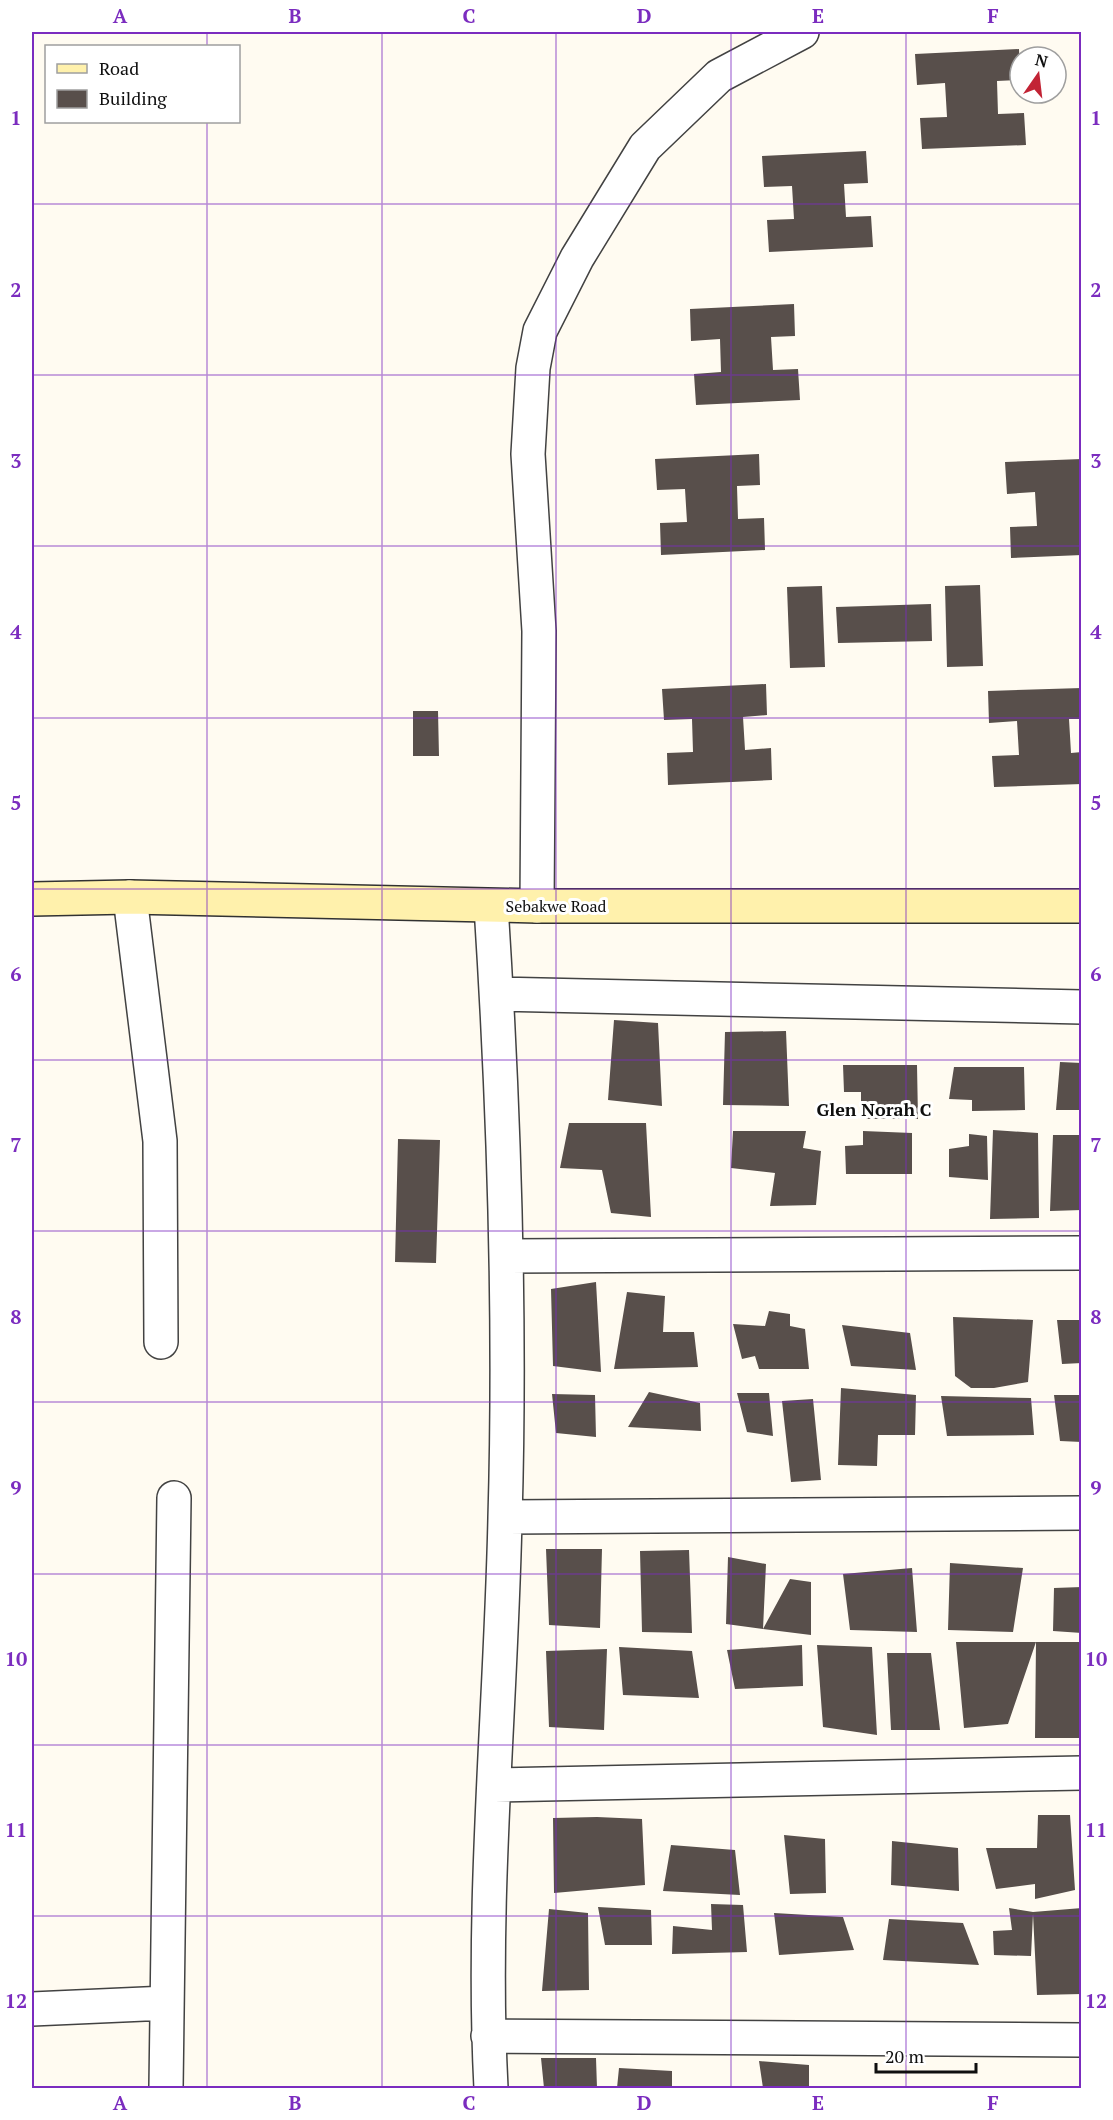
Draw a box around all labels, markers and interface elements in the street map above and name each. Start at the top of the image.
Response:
text: A [113,2,128,29]
text: B [289,2,302,29]
text: C [462,2,476,29]
text: D [637,2,651,29]
text: E [812,2,824,29]
text: F [987,2,999,29]
legend [45,45,240,123]
north arrow [1008,45,1068,105]
text: N [1033,48,1050,73]
text: Road [99,56,139,80]
text: Building [99,86,167,110]
text: 1 [10,104,22,131]
text: 1 [1090,104,1102,131]
text: 2 [10,276,22,303]
text: 2 [1090,276,1102,303]
text: 3 [10,447,22,474]
text: 3 [1090,447,1102,474]
text: 4 [10,618,22,645]
text: 4 [1090,618,1102,645]
text: 5 [10,789,22,816]
text: 5 [1090,789,1102,816]
street label: Sebakwe Road [506,895,606,917]
text: 6 [10,960,22,987]
text: 6 [1090,960,1102,987]
district label: Glen Norah C [816,1097,932,1121]
text: 7 [10,1131,22,1158]
text: 7 [1090,1131,1102,1158]
text: 8 [10,1303,22,1330]
text: 8 [1090,1303,1102,1330]
text: 9 [10,1474,22,1501]
text: 9 [1090,1474,1102,1501]
text: 10 [5,1645,27,1672]
text: 10 [1085,1645,1107,1672]
text: 11 [5,1816,27,1843]
text: 11 [1085,1816,1107,1843]
text: 12 [5,1987,27,2014]
text: 12 [1085,1987,1107,2014]
scale bar [876,2036,976,2074]
text: 20 m [885,2044,925,2068]
text: A [113,2089,128,2116]
text: B [289,2089,302,2116]
text: C [462,2089,476,2116]
text: D [637,2089,651,2116]
text: E [812,2089,824,2116]
text: F [987,2089,999,2116]

